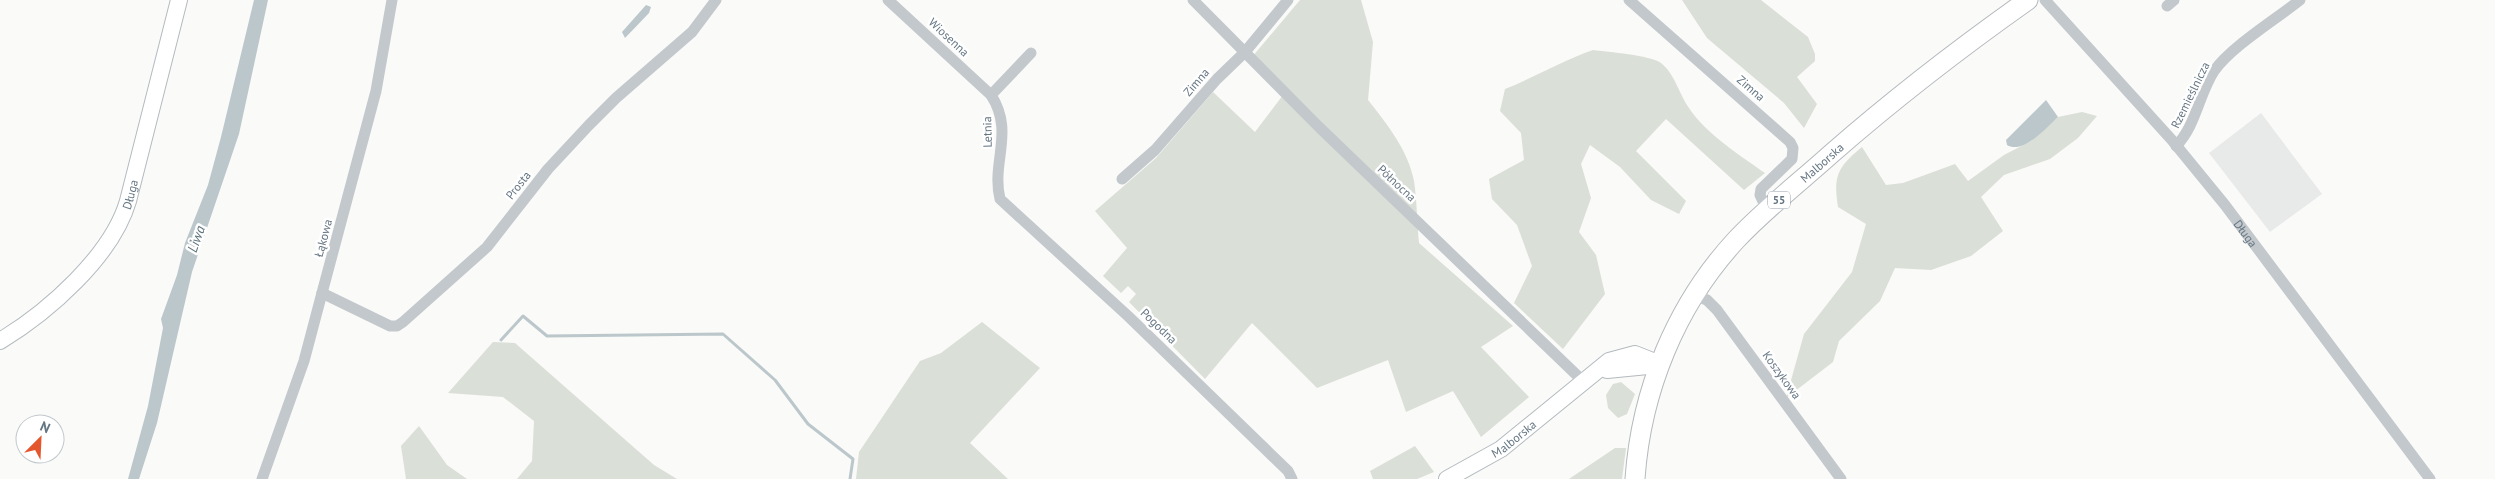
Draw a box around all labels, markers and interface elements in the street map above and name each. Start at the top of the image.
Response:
street label: Wiosenna [926,15,972,60]
street label: Rzemieślnicza [2167,59,2213,131]
street label: Zimna [1180,65,1212,99]
street label: Zimna [1734,72,1768,104]
street label: Letnia [979,116,995,148]
street label: Malborska [1797,139,1846,185]
street label: Północna [1375,161,1419,205]
street label: Prosta [502,168,534,202]
street label: Długa [118,178,141,211]
road number: 55 [1768,192,1790,208]
street label: Łąkowa [311,217,335,259]
street label: Długa [2231,217,2261,250]
water label: Liwa [183,223,209,255]
street label: Pogodna [1138,305,1180,347]
street label: Koszykowa [1760,348,1804,402]
north arrow [15,414,65,464]
street label: Malborska [1488,416,1539,460]
text: N [37,417,53,437]

